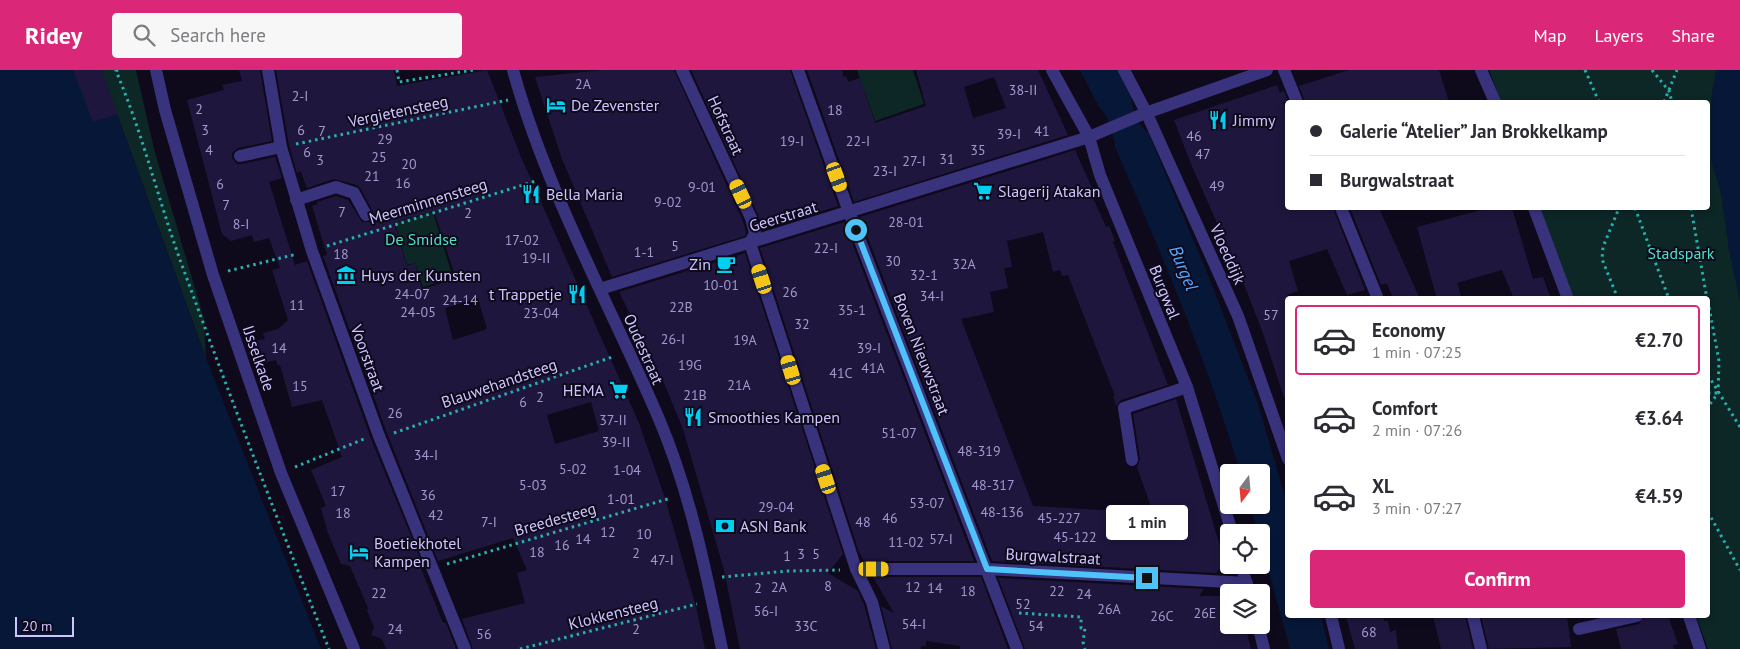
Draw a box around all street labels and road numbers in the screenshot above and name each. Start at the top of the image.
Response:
street label: Vergietensteeg [345,91,450,132]
street label: Hofstraat [704,92,749,158]
street label: Meerminnensteeg [367,174,489,228]
street label: Geerstraat [747,196,820,236]
street label: Vloeddijk [1205,220,1250,288]
street label: Burgwal [1145,262,1185,322]
street label: Boven Nieuwstraat [890,290,955,418]
street label: Oudestraat [620,311,669,388]
street label: Voorstraat [346,321,390,395]
street label: IJsselkade [238,323,280,393]
street label: Blauwehandsteeg [439,354,559,412]
street label: Breedesteeg [512,498,598,540]
street label: Burgwalstraat [1005,544,1102,569]
street label: Klokkensteeg [566,592,660,634]

